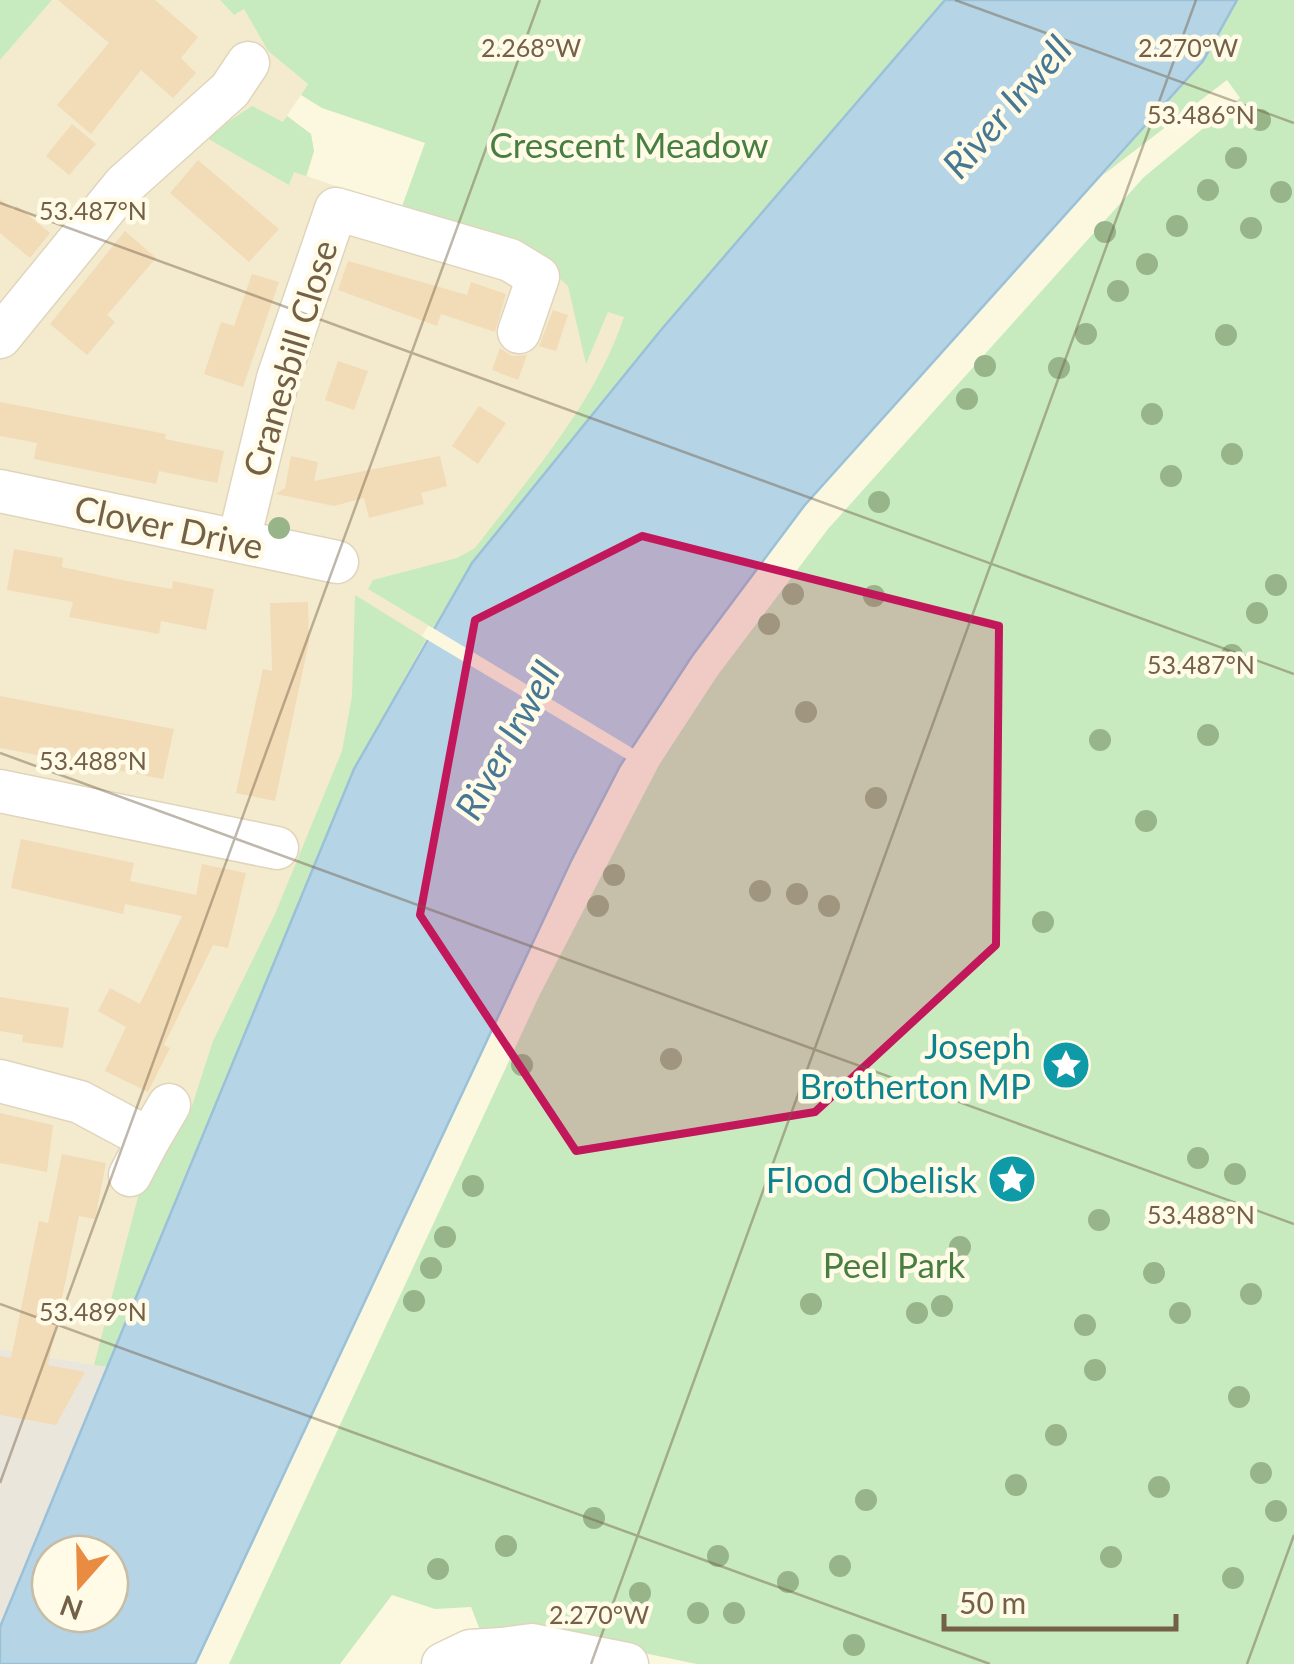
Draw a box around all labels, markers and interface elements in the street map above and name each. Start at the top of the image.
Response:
water label: River Irwell [932,26,1080,186]
text: 2.268°W [481,32,581,62]
text: 2.270°W [1138,32,1238,62]
text: 53.486°N [1147,99,1255,129]
park label: Crescent Meadow [489,123,769,165]
text: 53.487°N [39,195,147,225]
street label: Cranesbill Close [233,235,345,481]
street label: Clover Drive [71,486,267,566]
text: 53.487°N [1147,649,1255,679]
water label: River Irwell [444,653,568,827]
text: 53.488°N [39,745,147,775]
place label: Joseph Brotherton MP [800,1024,1031,1106]
place icon: Joseph Brotherton MP [1040,1039,1092,1091]
place icon: Flood Obelisk [986,1153,1038,1205]
place label: Flood Obelisk [766,1158,977,1200]
text: 53.488°N [1147,1199,1255,1229]
park label: Peel Park [823,1243,966,1285]
text: 53.489°N [39,1296,147,1326]
north arrow [30,1534,130,1634]
scale bar [944,1569,1176,1631]
text: 50 m [959,1584,1026,1620]
text: N [55,1589,87,1628]
text: 2.270°W [549,1599,649,1629]

